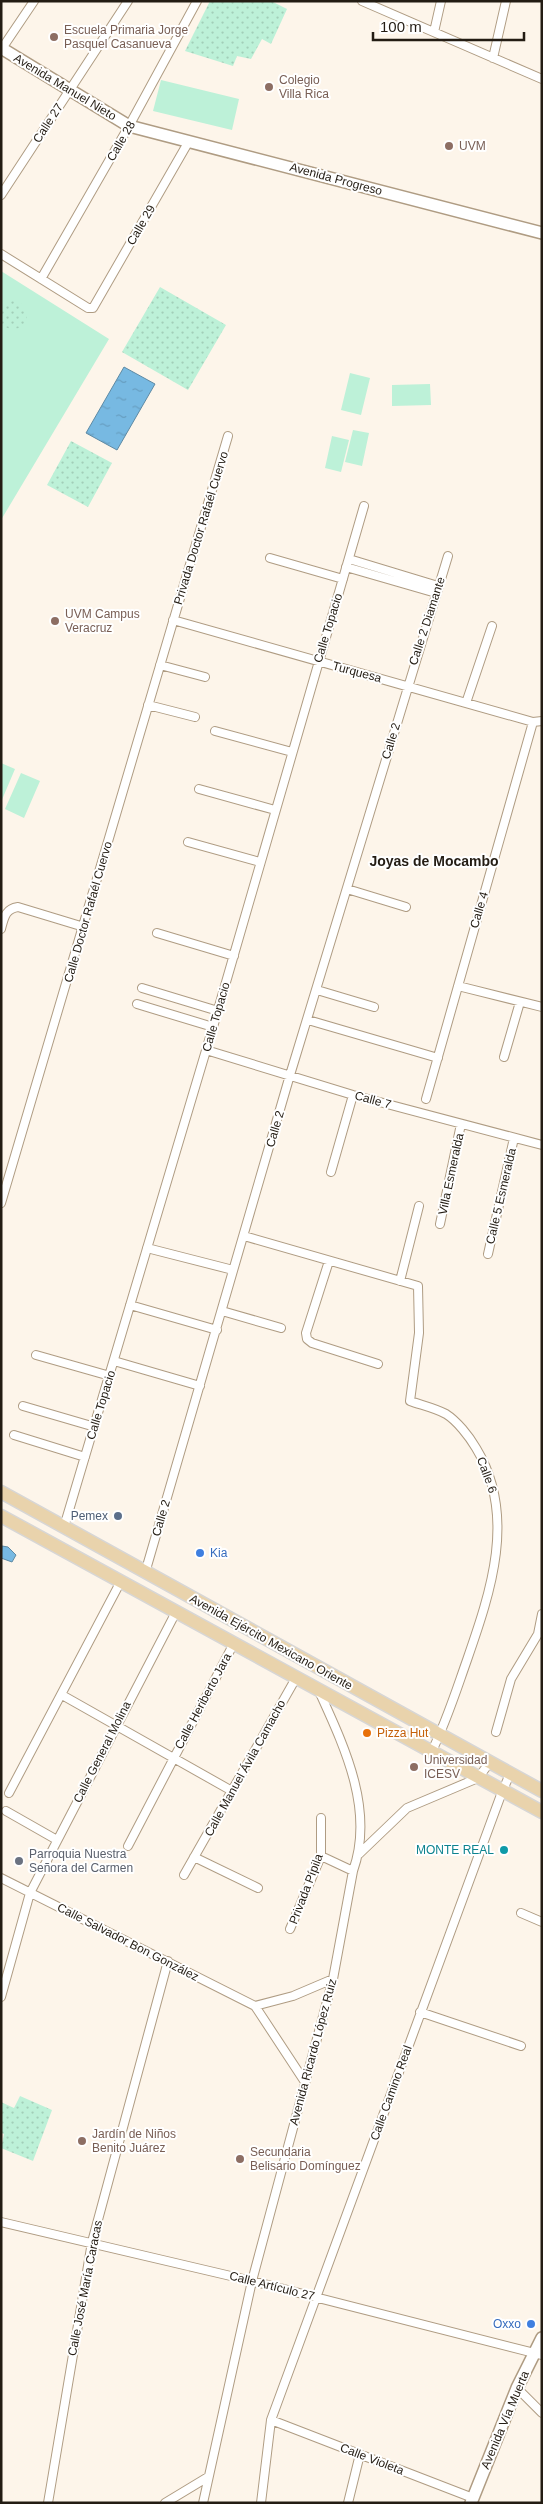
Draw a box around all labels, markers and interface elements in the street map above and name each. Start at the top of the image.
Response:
scale bar [373,10,524,42]
text: 100 m [380,18,422,35]
place label: Escuela Primaria Jorge Pasquel Casanueva [64,23,188,51]
marker: Escuela Primaria Jorge Pasquel Casanueva [48,31,60,43]
street label: Avenida Manuel Nieto [11,51,119,123]
place label: Colegio Villa Rica [279,73,329,101]
marker: Colegio Villa Rica [263,81,275,93]
street label: Calle 27 [30,100,66,145]
street label: Calle 28 [104,118,138,164]
place label: UVM [459,139,486,153]
marker: UVM [443,140,455,152]
street label: Avenida Progreso [288,160,384,198]
street label: Calle 29 [124,202,158,248]
street label: Privada Doctor Rafaél Cuervo [171,449,231,606]
street label: Calle 2 Diamante [406,575,448,667]
street label: Calle Topacio [311,591,345,664]
place label: UVM Campus Veracruz [65,607,140,635]
marker: UVM Campus Veracruz [49,615,61,627]
street label: Turquesa [331,659,383,685]
street label: Calle 2 [379,721,403,761]
street label: Calle Doctor Rafaél Cuervo [61,840,115,984]
district label: Joyas de Mocambo [369,853,499,869]
street label: Calle 4 [467,890,491,930]
street label: Calle Topacio [199,980,233,1053]
street label: Calle 7 [353,1088,393,1112]
street label: Calle 2 [263,1109,287,1149]
street label: Villa Esmeralda [436,1132,467,1216]
street label: Calle 5 Esmeralda [483,1146,519,1245]
street label: Calle Topacio [84,1368,118,1441]
street label: Calle 6 [474,1455,500,1495]
street label: Calle 2 [149,1498,173,1538]
place label: Pemex [71,1509,108,1523]
marker: Pemex [112,1510,124,1522]
place label: Kia [210,1546,228,1560]
marker: Kia [194,1547,206,1559]
street label: Avenida Ejército Mexicano Oriente [187,1591,355,1693]
street label: Calle Heriberto Jara [172,1650,234,1751]
street label: Calle Manuel Ávila Camacho [201,1696,289,1839]
street label: Calle General Molina [70,1699,134,1805]
place label: Pizza Hut [377,1726,429,1740]
marker: Pizza Hut [361,1727,373,1739]
place label: Universidad ICESV [424,1753,487,1781]
marker: Universidad ICESV [408,1761,420,1773]
place label: MONTE REAL [416,1843,494,1857]
marker: MONTE REAL [498,1844,510,1856]
place label: Parroquia Nuestra Señora del Carmen [29,1847,133,1875]
street label: Privada Pípila [286,1852,326,1926]
marker: Parroquia Nuestra Señora del Carmen [13,1855,25,1867]
street label: Calle Salvador Bon González [55,1900,201,1984]
street label: Avenida Ricardo López Ruiz [287,1977,339,2127]
street label: Calle Camino Real [367,2044,415,2142]
place label: Jardín de Niños Benito Juárez [92,2127,176,2155]
marker: Jardín de Niños Benito Juárez [76,2135,88,2147]
place label: Secundaria Belisario Domínguez [250,2145,361,2173]
marker: Secundaria Belisario Domínguez [234,2153,246,2165]
street label: Calle José María Caracas [65,2219,105,2357]
street label: Calle Artículo 27 [228,2269,316,2303]
place label: Oxxo [493,2317,521,2331]
marker: Oxxo [525,2318,537,2330]
street label: Avenida Vía Muerta [478,2369,532,2471]
street label: Calle Violeta [338,2440,406,2478]

